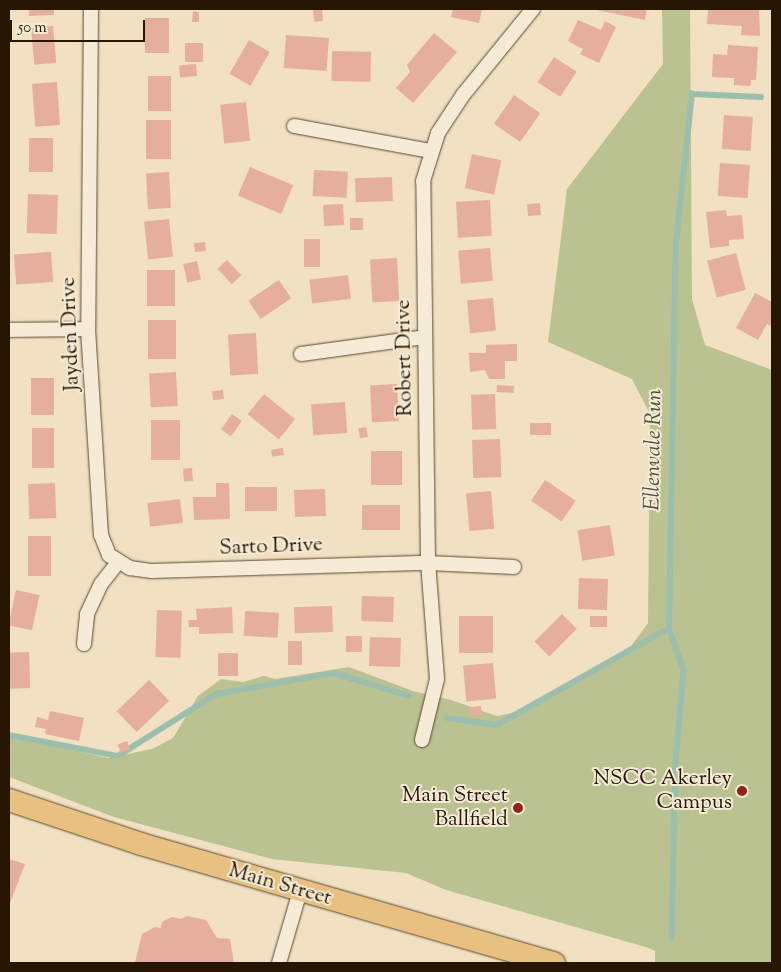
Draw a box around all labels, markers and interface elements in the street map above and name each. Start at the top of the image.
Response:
scale bar [12,10,148,42]
text: 50 m [18,18,47,39]
street label: Jayden Drive [56,276,86,392]
street label: Robert Drive [391,299,419,417]
water label: Ellenvale Run [641,389,669,511]
street label: Sarto Drive [219,533,323,561]
place label: NSCC Akerley Campus [593,766,732,816]
place label: Main Street Ballfield [402,783,508,833]
marker: NSCC Akerley Campus [736,785,748,797]
marker: Main Street Ballfield [512,802,524,814]
street label: Main Street [226,858,334,912]

